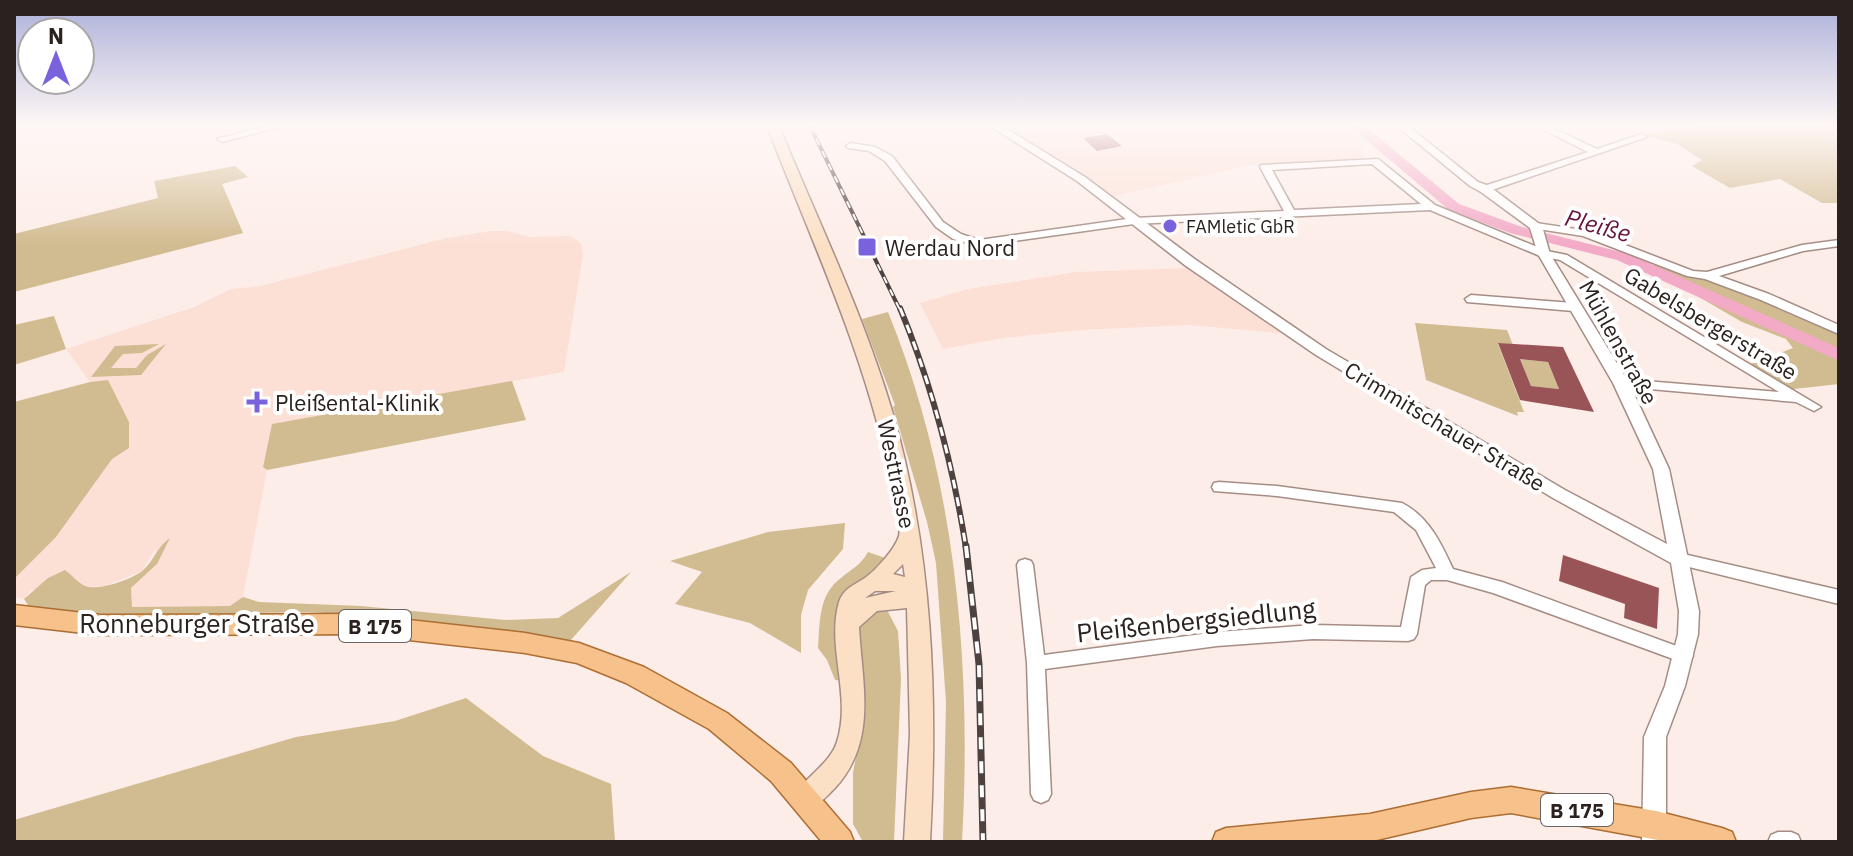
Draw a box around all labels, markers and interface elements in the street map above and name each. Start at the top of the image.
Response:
north arrow [16,16,96,96]
text: N [48,21,64,50]
water label: Pleiße [1562,201,1634,249]
place label: FAMletic GbR [1186,215,1295,238]
marker: FAMletic GbR [1161,217,1179,235]
place label: Werdau Nord [885,233,1015,262]
marker: Werdau Nord [856,236,878,258]
street label: Gabelsbergerstraße [1619,260,1803,386]
street label: Mühlenstraße [1573,275,1665,409]
street label: Crimmitschauer Straße [1339,355,1551,497]
place label: Pleißental-Klinik [275,388,440,417]
marker: Pleißental-Klinik [246,391,268,413]
street label: Westtrasse [871,417,923,531]
street label: Pleißenbergsiedlung [1075,591,1317,649]
street label: Ronneburger Straße [79,606,315,640]
road number: B 175 [339,610,411,642]
road number: B 175 [1541,794,1613,826]

